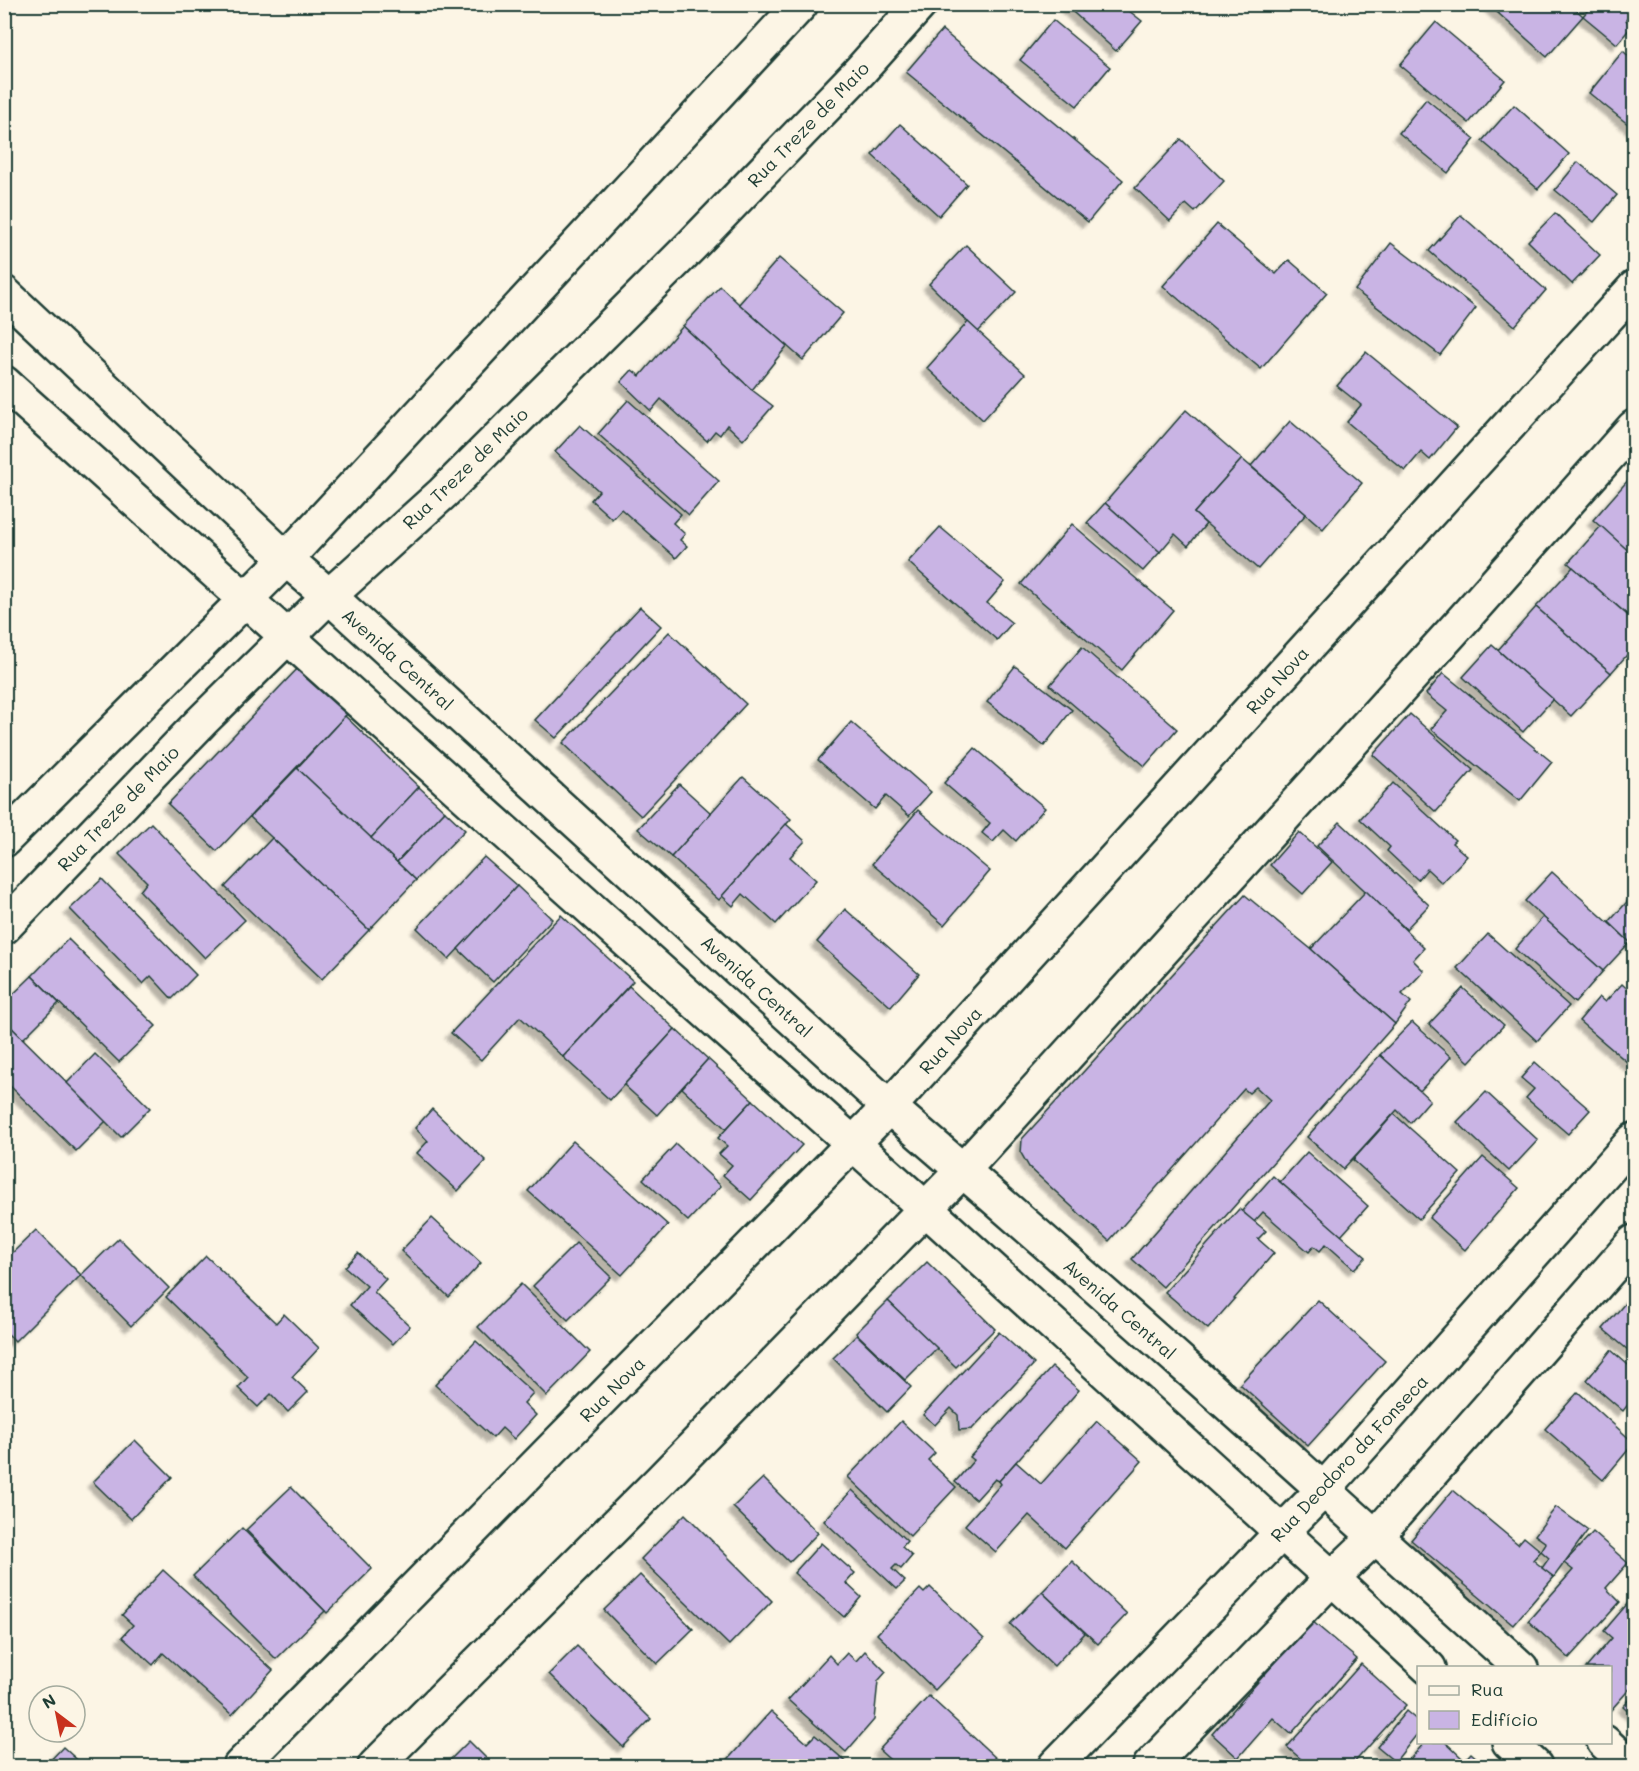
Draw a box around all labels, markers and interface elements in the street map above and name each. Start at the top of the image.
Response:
street label: Rua Treze de Maio [742,56,874,192]
street label: Rua Treze de Maio [397,402,533,534]
street label: Avenida Central [337,603,459,715]
street label: Rua Nova [1240,641,1314,719]
street label: Rua Treze de Maio [52,740,184,876]
street label: Avenida Central [696,930,818,1042]
street label: Rua Nova [913,1001,987,1079]
street label: Avenida Central [1059,1253,1181,1365]
street label: Rua Nova [574,1351,650,1427]
street label: Rua Deodoro da Fonseca [1265,1369,1433,1547]
legend [1417,1666,1612,1744]
text: Rua [1471,1677,1504,1701]
north arrow [27,1684,87,1744]
text: N [38,1689,60,1713]
text: Edifício [1471,1707,1538,1731]

